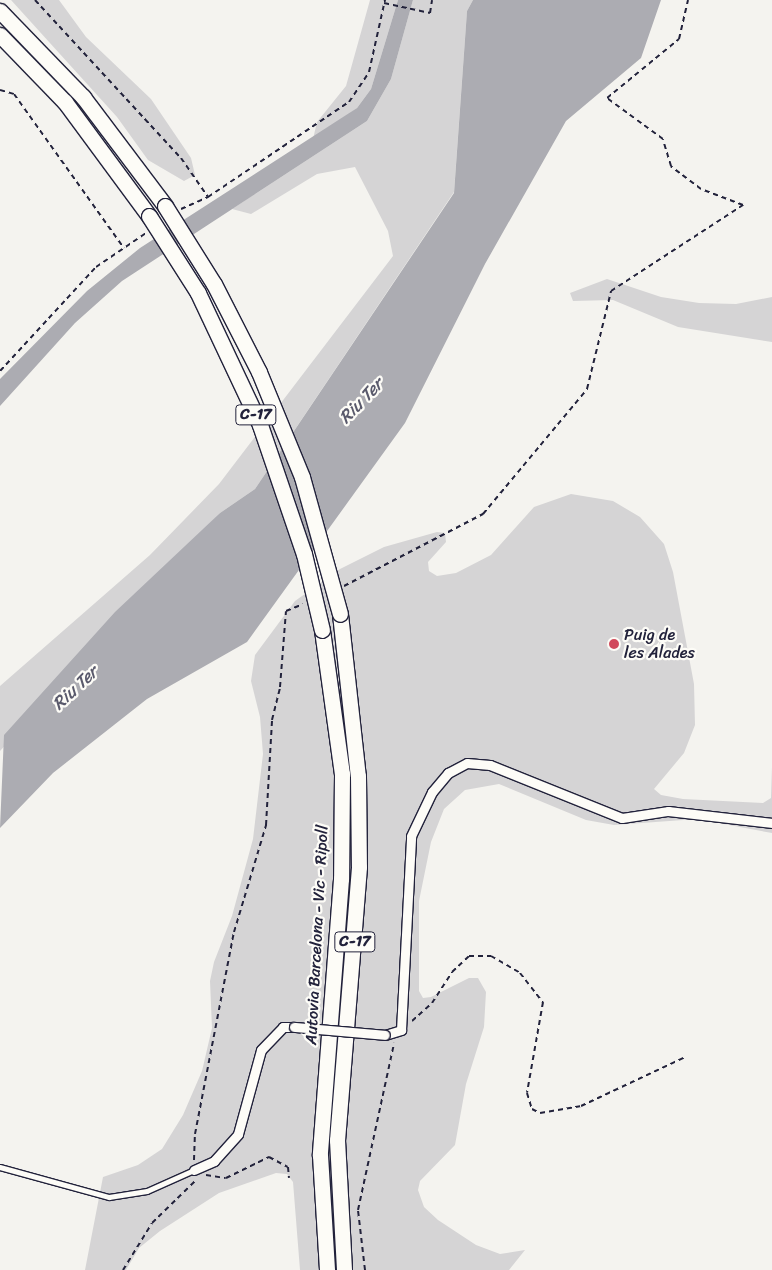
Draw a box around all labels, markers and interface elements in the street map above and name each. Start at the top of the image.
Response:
water label: Riu Ter [334,374,388,428]
road number: C-17 [235,402,277,428]
place label: Puig de les Alades [624,625,695,663]
marker: Puig de les Alades [608,638,620,650]
water label: Riu Ter [47,661,103,715]
street label: Autovia Barcelona - Vic - Ripoll [302,824,332,1046]
road number: C-17 [334,930,376,954]

